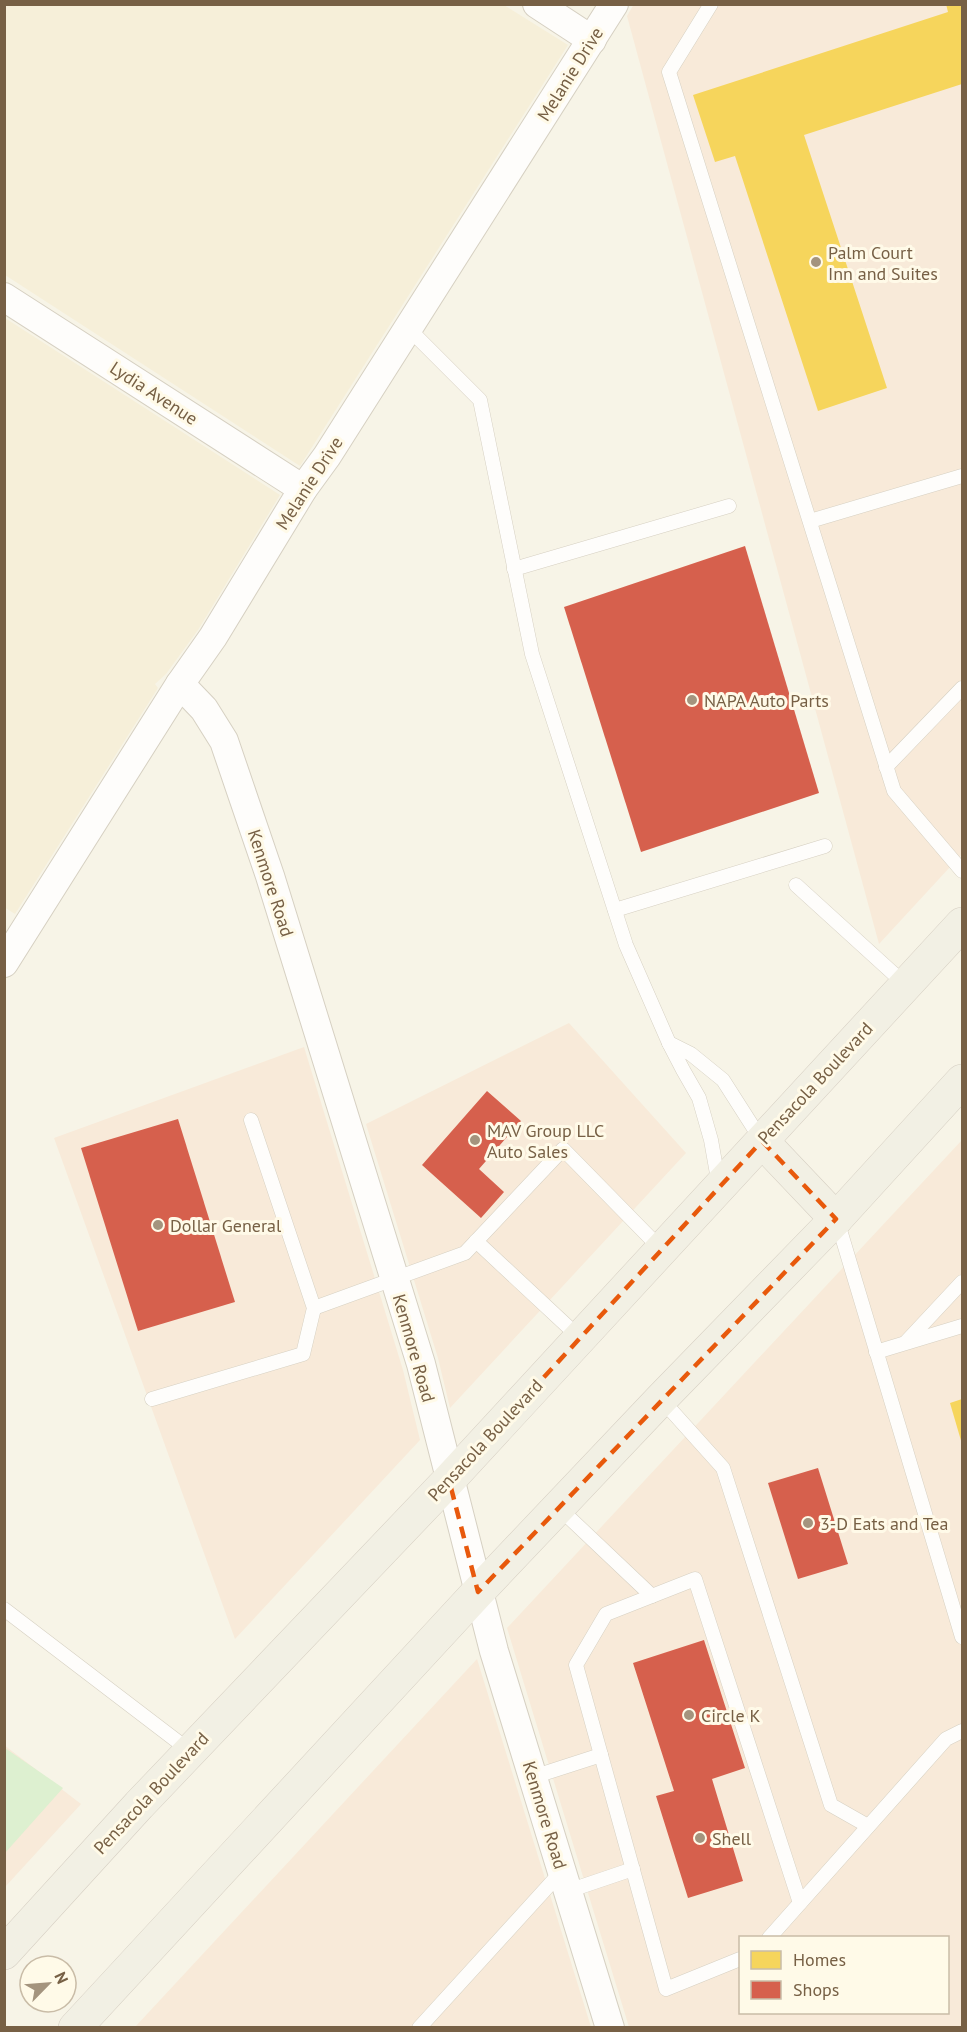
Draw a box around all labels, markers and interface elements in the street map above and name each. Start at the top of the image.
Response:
street label: Melanie Drive [532,23,608,125]
place label: Palm Court Inn and Suites [828,241,938,285]
marker: Palm Court Inn and Suites [809,255,823,269]
street label: Lydia Avenue [106,356,202,430]
street label: Melanie Drive [270,432,348,534]
place label: NAPA Auto Parts [704,689,829,712]
marker: NAPA Auto Parts [685,693,699,707]
street label: Kenmore Road [243,826,299,940]
street label: Pensacola Boulevard [753,1017,877,1149]
place label: MAV Group LLC Auto Sales [487,1119,604,1163]
marker: MAV Group LLC Auto Sales [468,1133,482,1147]
place label: Dollar General [170,1214,282,1237]
marker: Dollar General [151,1218,165,1232]
street label: Kenmore Road [388,1291,440,1405]
street label: Pensacola Boulevard [423,1374,547,1506]
place label: 3-D Eats and Tea [820,1512,948,1535]
marker: 3-D Eats and Tea [801,1516,815,1530]
place label: Circle K [701,1704,761,1727]
marker: Circle K [682,1708,696,1722]
street label: Pensacola Boulevard [89,1727,213,1859]
street label: Kenmore Road [518,1758,572,1872]
place label: Shell [712,1827,752,1850]
marker: Shell [693,1831,707,1845]
legend [739,1936,949,2014]
text: Homes [793,1948,846,1971]
north arrow [18,1954,78,2014]
text: N [50,1969,73,1987]
text: Shops [793,1978,839,2001]

